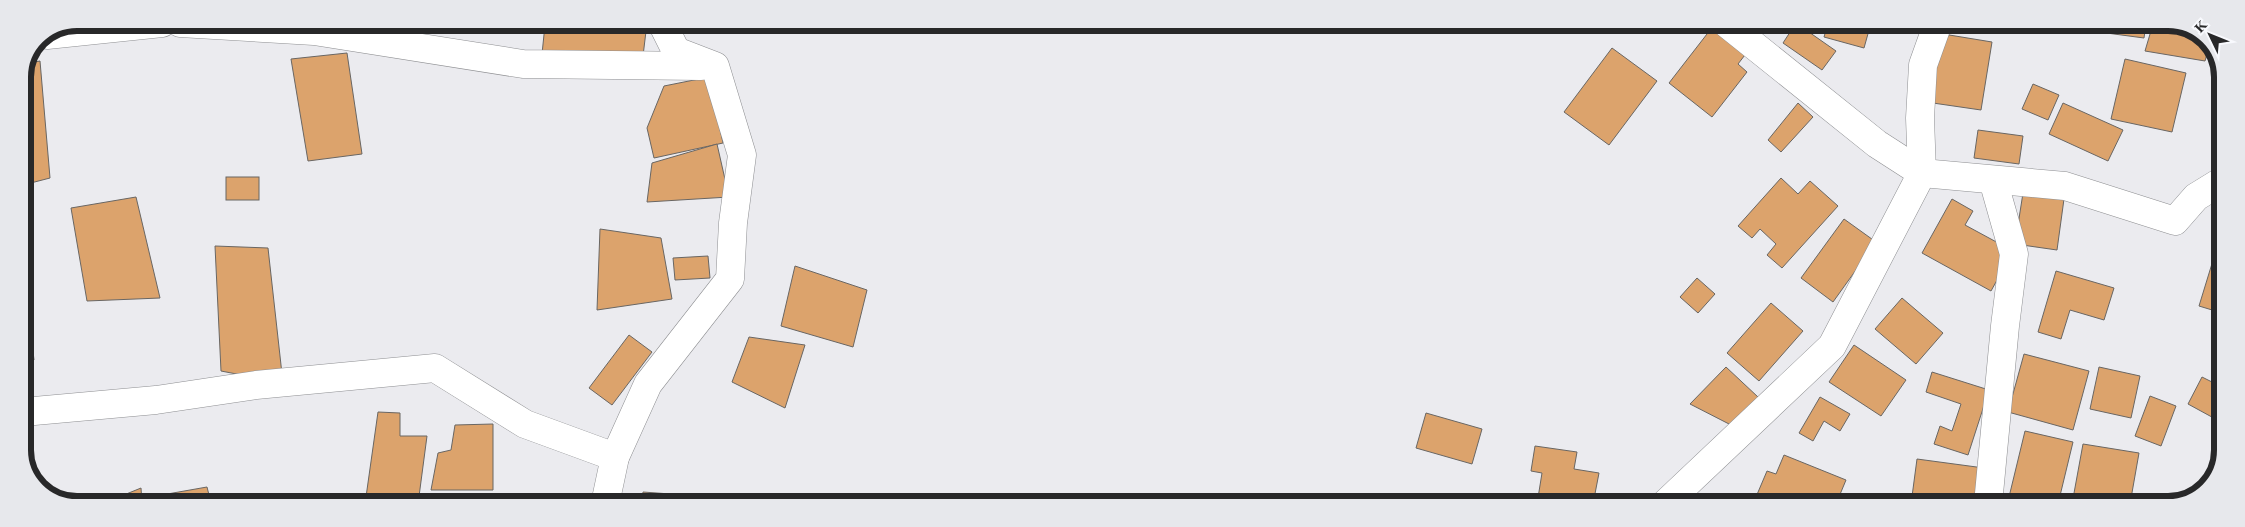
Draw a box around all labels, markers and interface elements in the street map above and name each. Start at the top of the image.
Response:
north arrow [2185,10,2235,60]
text: K [2192,17,2210,36]

